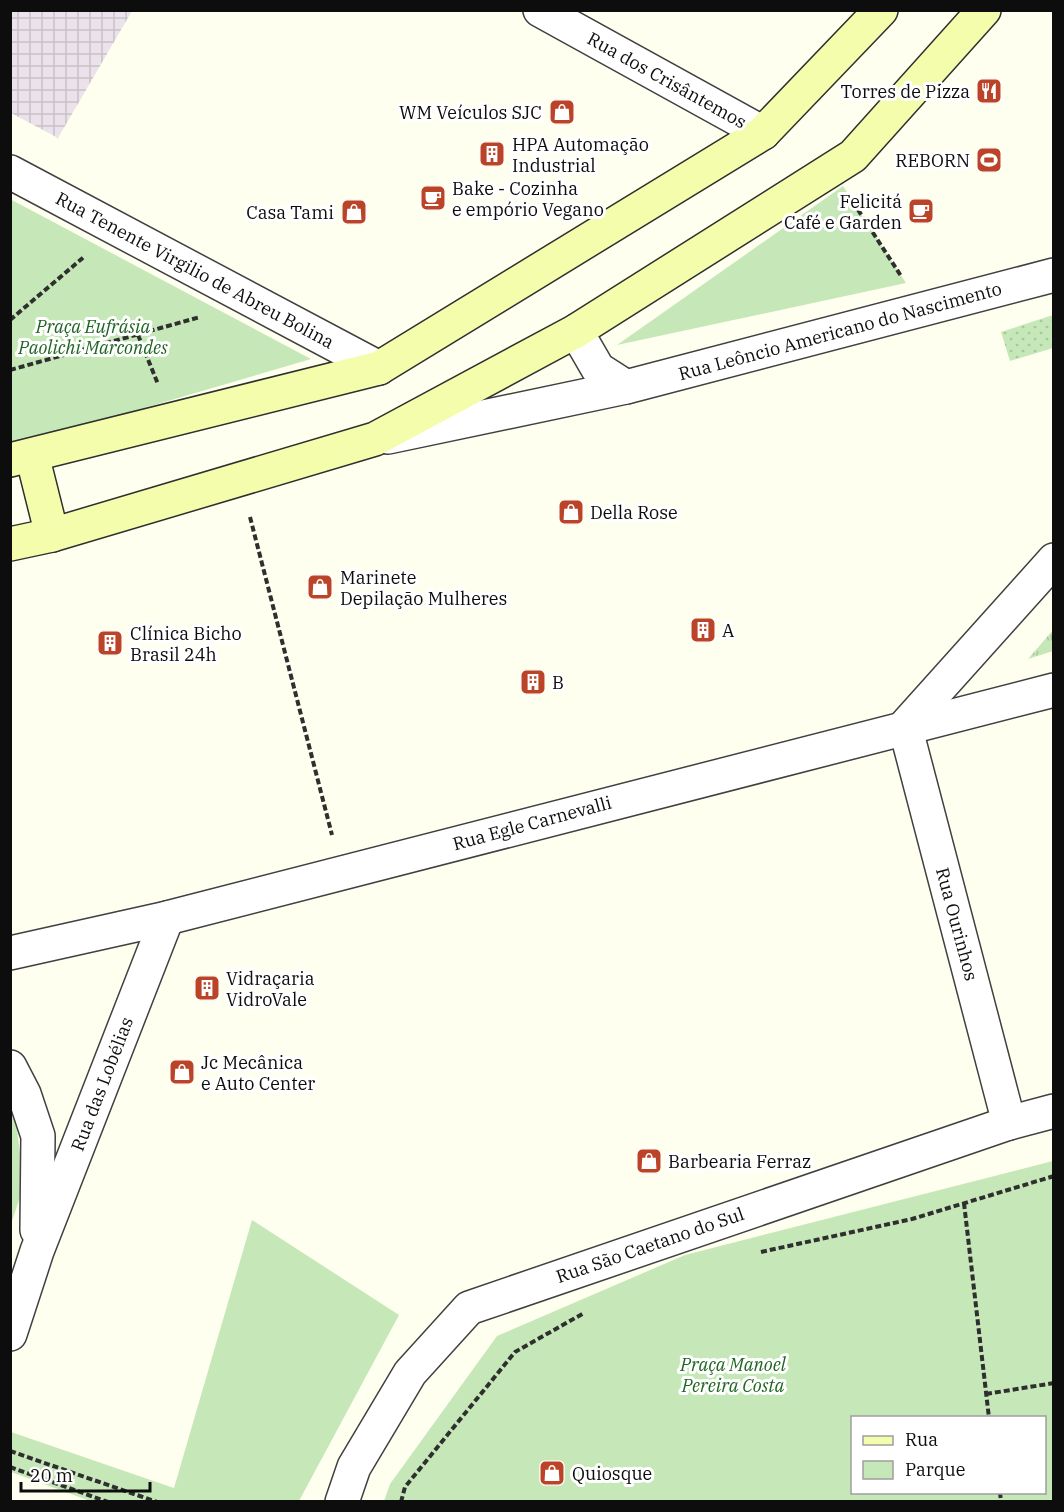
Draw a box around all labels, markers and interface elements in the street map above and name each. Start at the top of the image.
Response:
street label: Rua dos Crisântemos [583,27,751,133]
restaurant icon: Torres de Pizza [974,76,1004,106]
place label: Torres de Pizza [841,80,970,103]
shop icon: WM Veículos SJC [547,97,577,127]
place label: WM Veículos SJC [399,101,542,124]
place label: HPA Automação Industrial [512,133,649,177]
building icon: HPA Automação Industrial [477,139,507,169]
sports icon: REBORN [974,145,1004,175]
place label: REBORN [895,149,970,172]
place label: Bake - Cozinha e empório Vegano [452,177,604,221]
cafe icon: Bake - Cozinha e empório Vegano [418,183,448,213]
street label: Rua Tenente Virgilio de Abreu Bolina [52,187,338,353]
place label: Felicitá Café e Garden [784,190,902,234]
cafe icon: Felicitá Café e Garden [906,196,936,226]
shop icon: Casa Tami [339,197,369,227]
place label: Casa Tami [246,201,334,224]
street label: Rua Leôncio Americano do Nascimento [676,277,1004,385]
park label: Praça Eufrásia Paolichi Marcondes [17,315,168,359]
shop icon: Della Rose [556,497,586,527]
place label: Della Rose [590,501,678,524]
place label: Marinete Depilação Mulheres [340,566,507,610]
shop icon: Marinete Depilação Mulheres [305,572,335,602]
building icon: A [688,615,718,645]
place label: A [722,619,735,642]
place label: Clínica Bicho Brasil 24h [130,622,242,666]
building icon: Clínica Bicho Brasil 24h [95,628,125,658]
building icon: B [518,667,548,697]
place label: B [552,671,564,694]
street label: Rua Egle Carnevalli [450,791,614,855]
street label: Rua Ourinhos [931,865,983,983]
place label: Vidraçaria VidroVale [226,967,315,1011]
building icon: Vidraçaria VidroVale [192,973,222,1003]
street label: Rua das Lobélias [66,1014,138,1154]
place label: Jc Mecânica e Auto Center [201,1051,315,1095]
shop icon: Jc Mecânica e Auto Center [167,1057,197,1087]
shop icon: Barbearia Ferraz [634,1146,664,1176]
place label: Barbearia Ferraz [668,1150,811,1173]
street label: Rua São Caetano do Sul [553,1202,747,1288]
park label: Praça Manoel Pereira Costa [679,1353,787,1397]
legend [851,1416,1046,1494]
text: Rua [905,1428,938,1451]
scale bar [21,1455,150,1493]
shop icon: Quiosque [537,1458,567,1488]
text: Parque [905,1458,965,1481]
place label: Quiosque [572,1462,652,1485]
text: 20 m [30,1464,73,1487]

